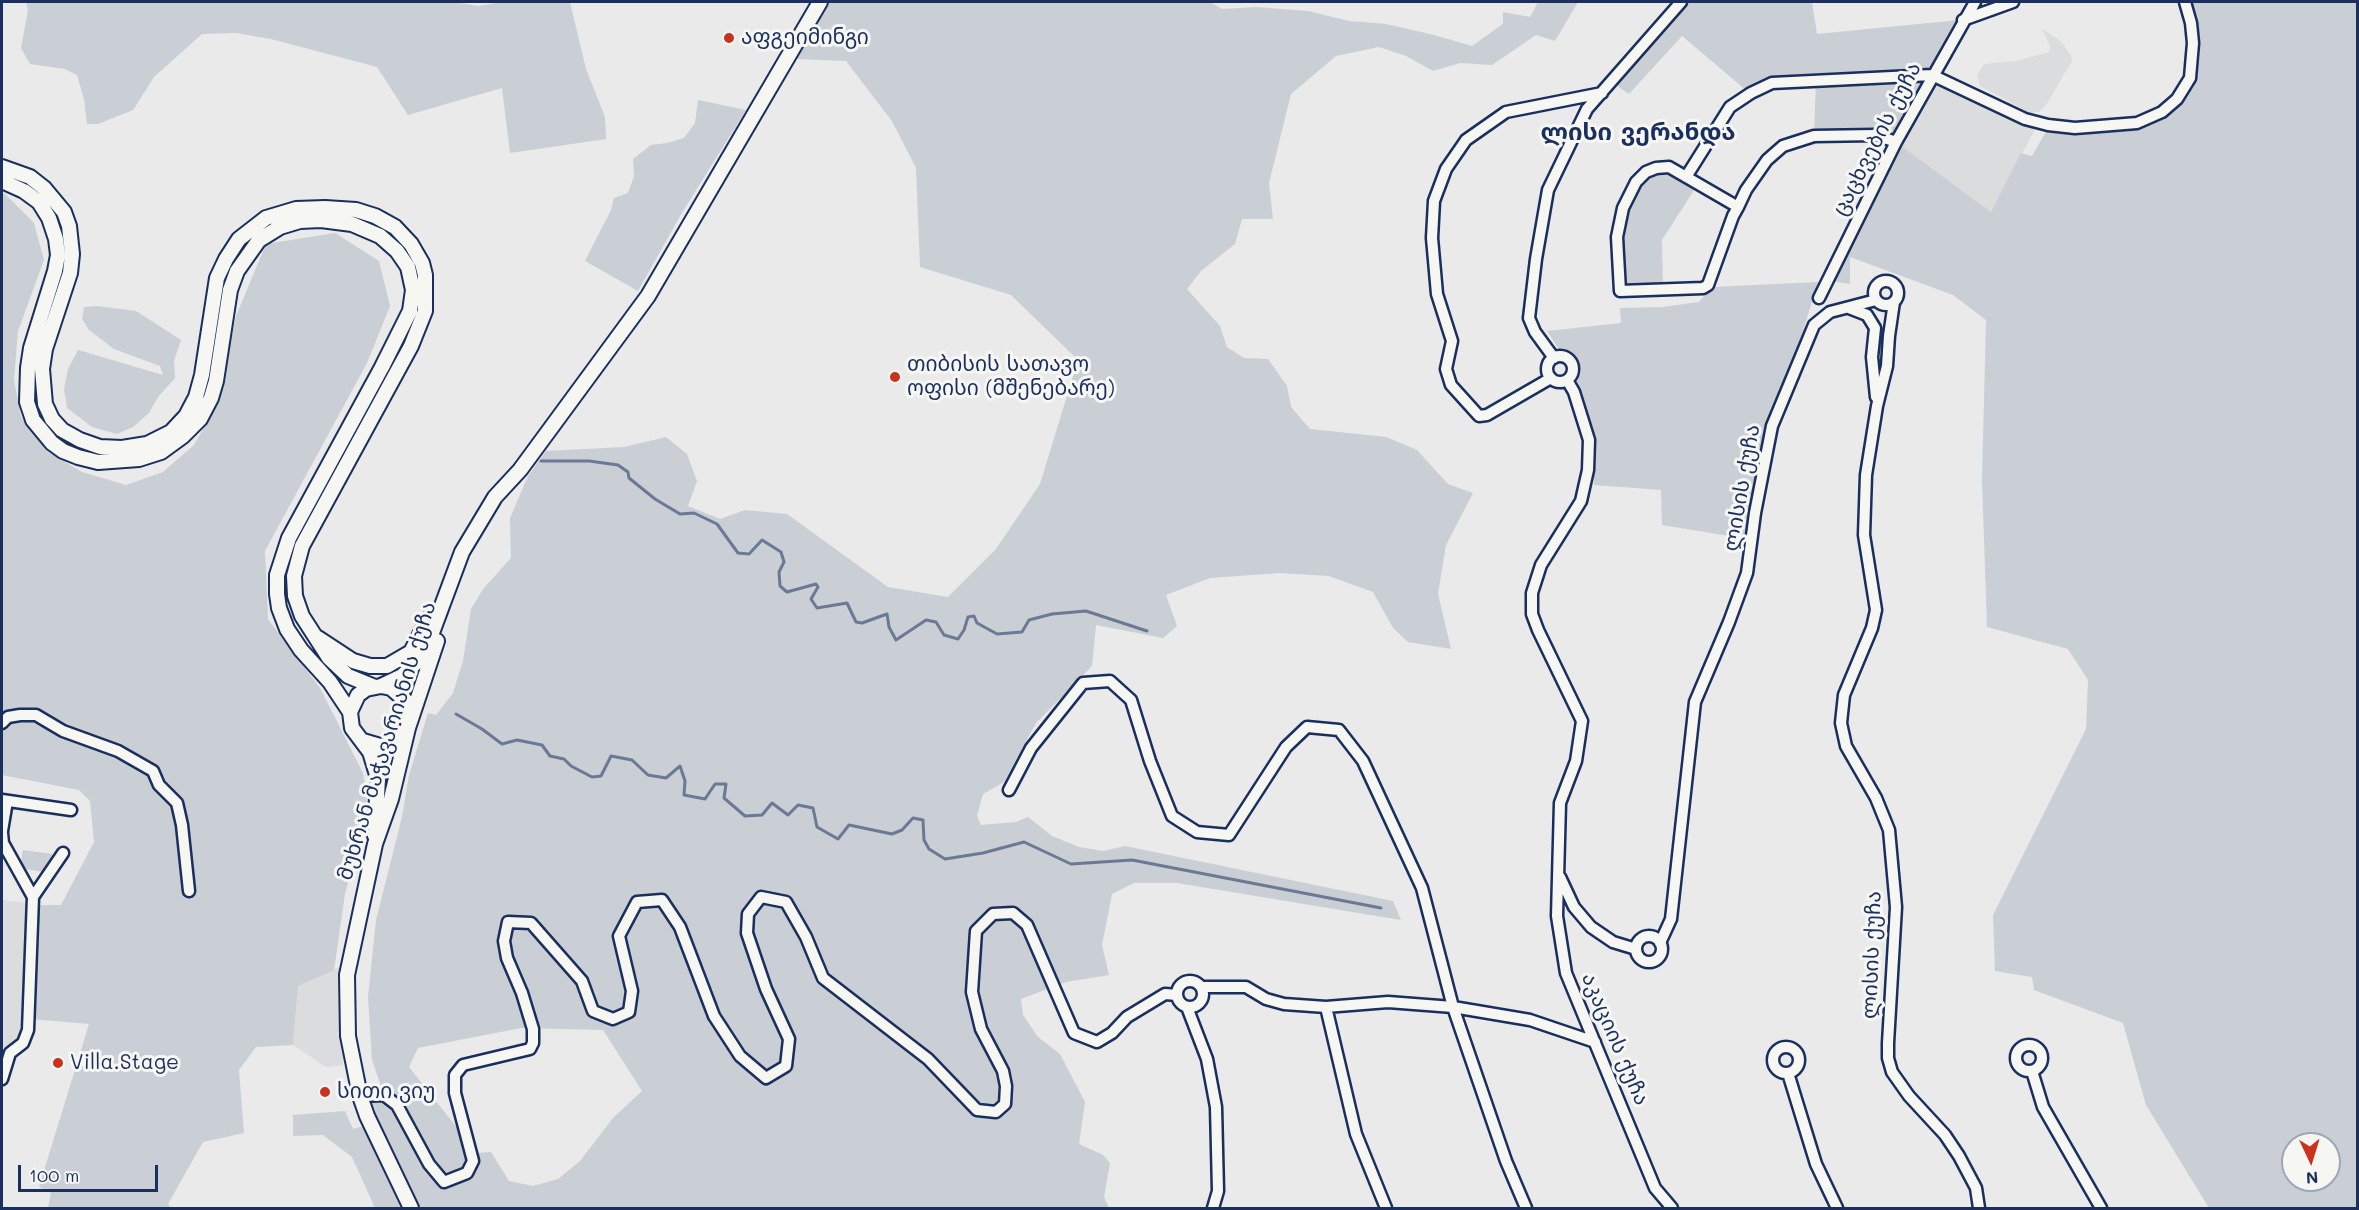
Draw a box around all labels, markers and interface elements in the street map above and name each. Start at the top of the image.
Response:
place label: აფგეიმინგი [741,25,869,51]
marker: აფგეიმინგი [722,31,736,45]
street label: ცაცხვების ქუჩა [1827,58,1927,220]
district label: ლისი ვერანდა [1540,119,1736,147]
place label: თიბისის სათავო ოფისი (მშენებარე) [907,352,1115,402]
marker: თიბისის სათავო ოფისი (მშენებარე) [888,370,902,384]
street label: ლისის ქუჩა [1718,423,1766,553]
street label: მუხრან მაჭავარიანის ქუჩა [333,599,441,883]
street label: ლისის ქუჩა [1857,891,1887,1019]
street label: აკაციის ქუჩა [1576,969,1654,1109]
place label: Villa.Stage [70,1050,179,1076]
marker: Villa.Stage [51,1056,65,1070]
place label: სითი ვიუ [337,1079,436,1105]
marker: სითი ვიუ [318,1085,332,1099]
north arrow [2281,1132,2341,1192]
scale bar [21,1153,160,1191]
text: 100 m [29,1163,79,1187]
text: N [2305,1168,2319,1189]

